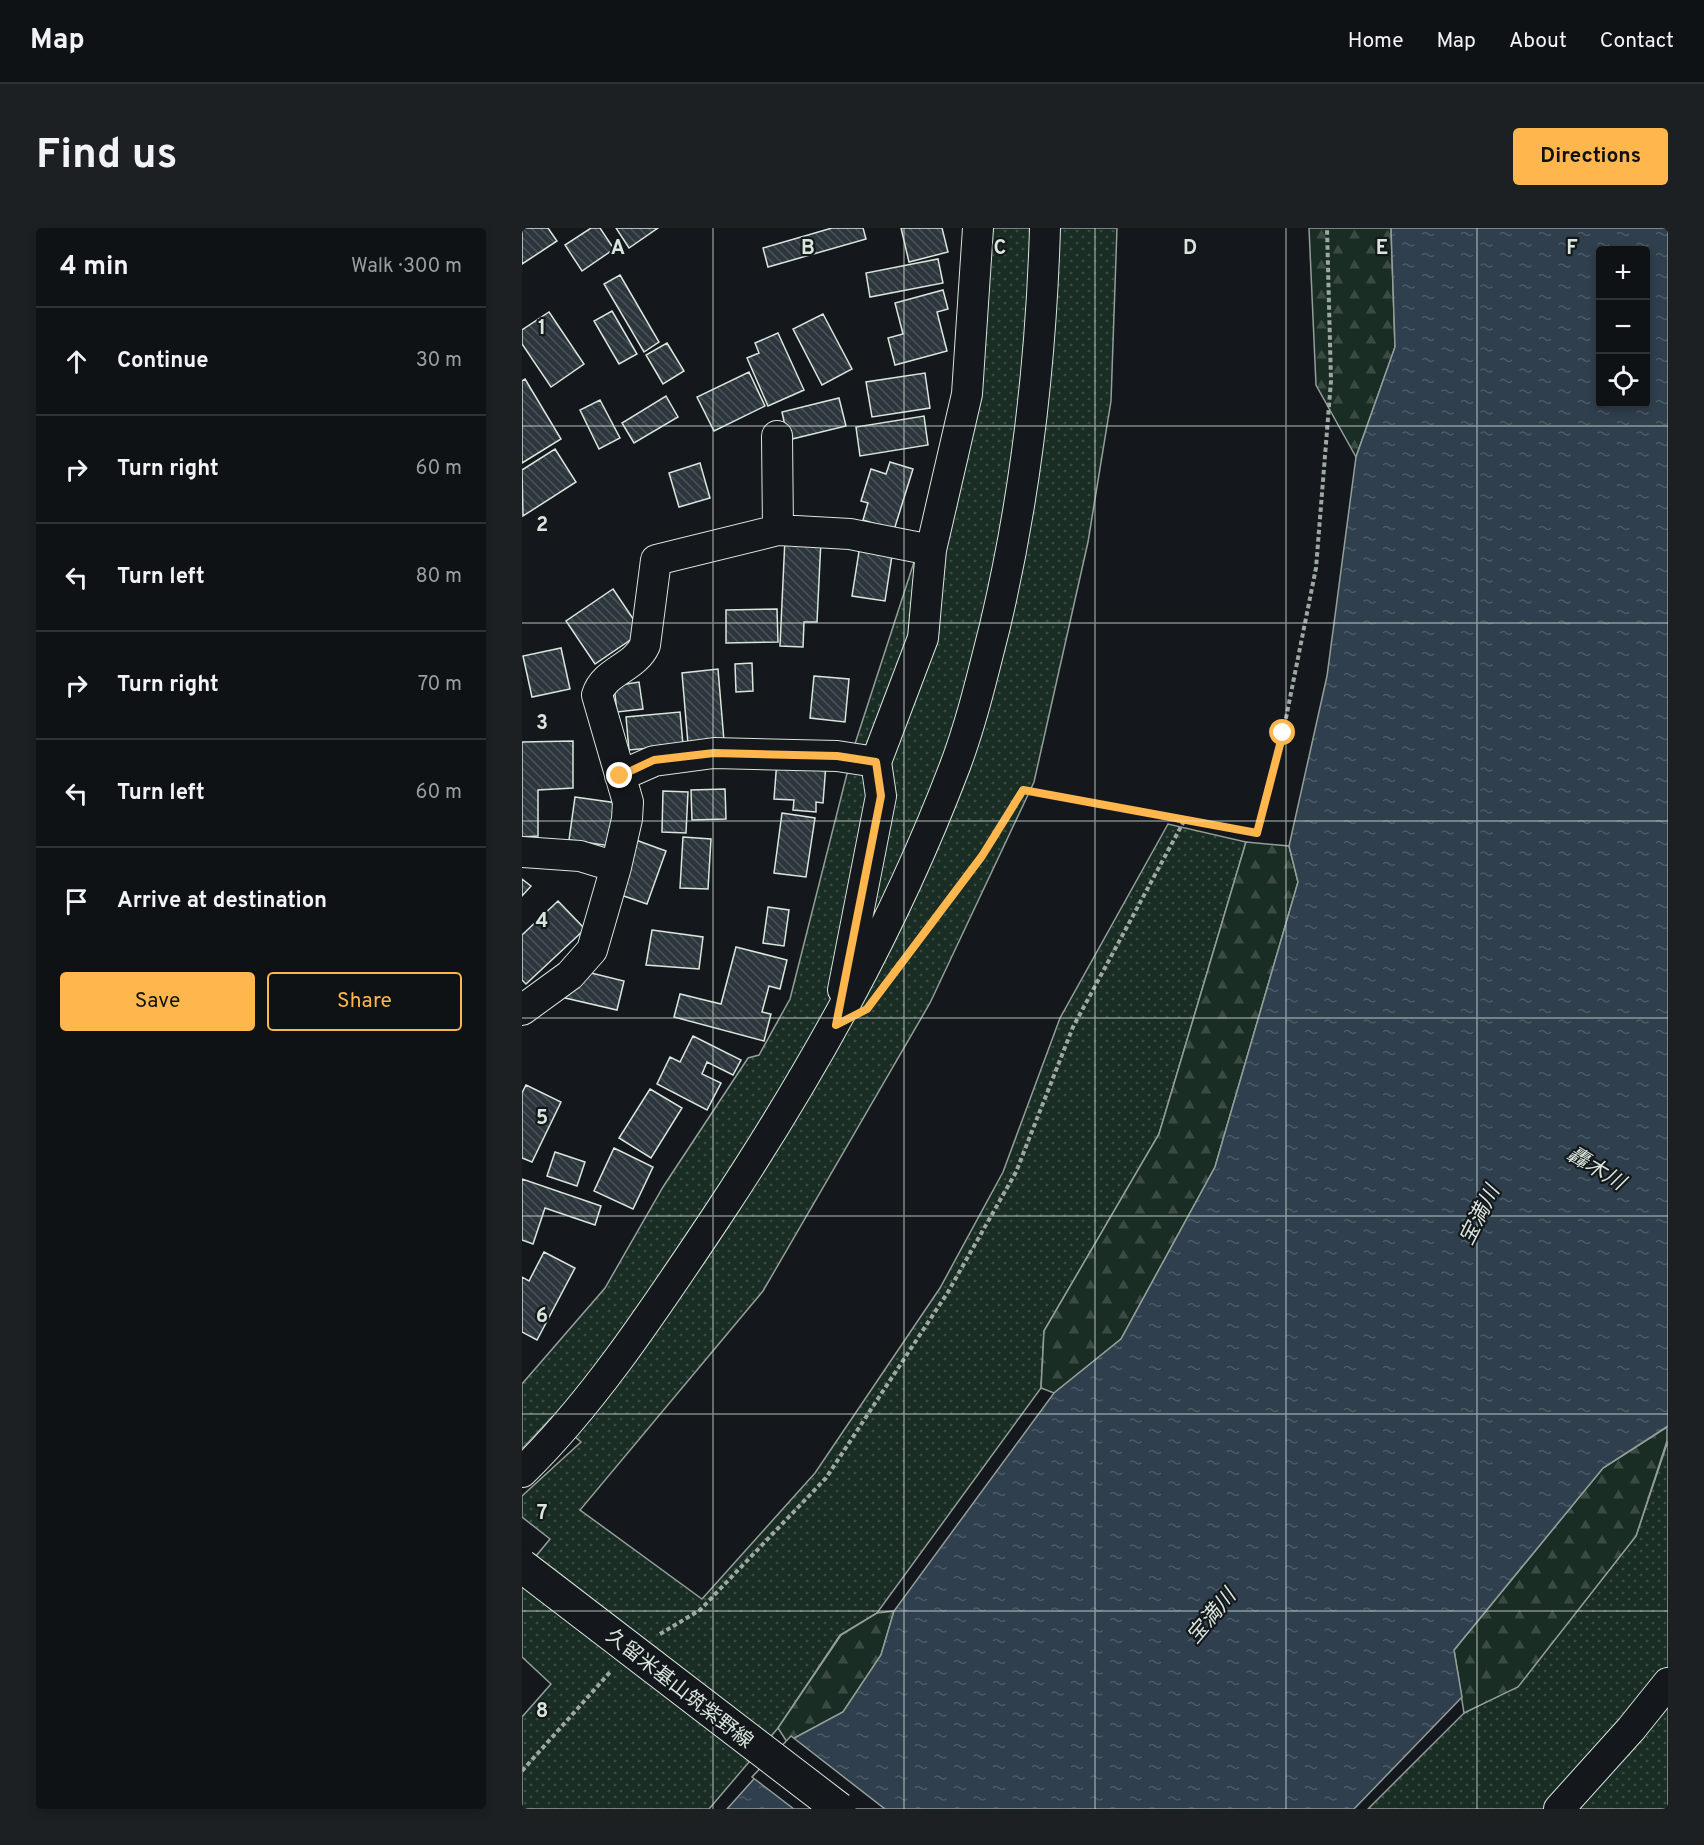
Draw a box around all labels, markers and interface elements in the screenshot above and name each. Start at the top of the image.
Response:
text: Map [30,23,85,59]
text: Home [1348,28,1404,55]
text: Map [1437,28,1476,55]
text: About [1509,28,1567,55]
text: Contact [1600,28,1674,55]
button: Directions [1513,128,1668,185]
text: Find us [36,130,177,183]
text: A [611,236,625,262]
text: B [801,236,815,262]
text: C [994,236,1006,262]
text: D [1183,236,1197,262]
text: E [1376,236,1388,262]
text: F [1566,236,1578,262]
map controls [1596,246,1650,408]
button: + [1596,246,1650,300]
text: 4 min [60,251,129,284]
text: Walk · 300 m [351,254,462,280]
button: − [1596,300,1650,354]
text: 1 [538,316,546,342]
icon: ahead [60,345,93,378]
text: Continue [117,348,208,375]
text: 30 m [416,348,462,374]
button: locate [1596,354,1650,408]
icon: right [60,453,93,486]
text: Turn right [117,456,219,483]
text: 60 m [416,456,462,482]
text: 2 [536,513,548,539]
icon: left [60,561,93,594]
text: Turn left [117,564,205,591]
text: 80 m [416,564,462,590]
icon: right [60,669,93,702]
text: Turn right [117,672,219,699]
text: 70 m [418,672,462,698]
text: 3 [536,711,548,737]
route start [1269,719,1295,745]
route end [606,762,632,788]
icon: left [60,777,93,810]
text: Turn left [117,780,205,807]
text: 60 m [416,780,462,806]
icon: arrive [60,885,93,918]
text: Arrive at destination [117,888,327,915]
text: 4 [536,909,548,935]
button: Save [60,972,255,1031]
button: Share [267,972,462,1031]
text: 5 [536,1106,548,1132]
water label: 轟木川 [1561,1141,1631,1198]
water label: 宝満川 [1454,1180,1508,1250]
text: 6 [536,1304,548,1330]
text: 7 [537,1501,547,1527]
water label: 宝満川 [1182,1583,1244,1650]
street label: 久留米基山筑紫野線 [600,1624,758,1755]
text: 8 [536,1699,548,1725]

